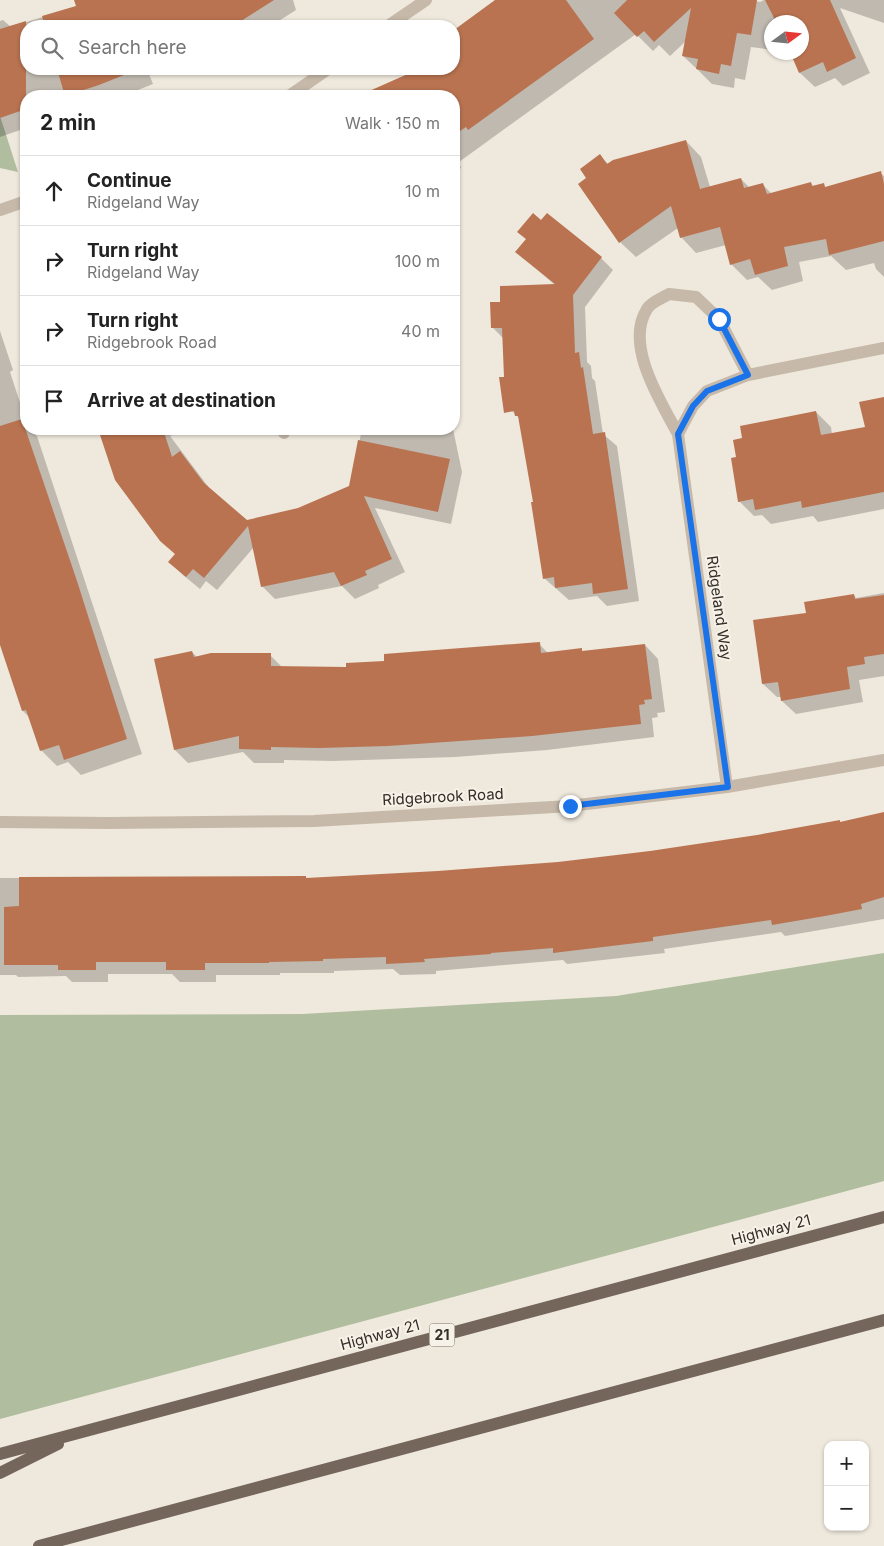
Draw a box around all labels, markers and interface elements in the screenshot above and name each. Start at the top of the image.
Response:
north arrow [764,15,809,60]
search box [20,20,460,75]
icon: search [38,34,66,62]
text: Search here [78,36,187,59]
text: 2 min [40,110,96,135]
text: Walk · 150 m [345,113,440,133]
text: Continue [87,169,172,192]
icon: ahead [40,177,68,205]
text: 10 m [405,181,440,201]
text: Ridgeland Way [87,192,199,212]
text: Turn right [87,239,178,262]
icon: right [40,247,68,275]
text: 100 m [395,251,440,271]
text: Ridgeland Way [87,262,199,282]
route start [708,308,731,331]
text: Turn right [87,309,178,332]
icon: right [40,317,68,345]
text: 40 m [401,321,440,341]
text: Ridgebrook Road [87,332,217,352]
icon: arrive [40,387,68,415]
text: Arrive at destination [87,389,276,412]
street label: Ridgeland Way [703,554,736,662]
street label: Ridgebrook Road [382,784,504,809]
route end [559,795,582,818]
street label: Highway 21 [729,1210,813,1249]
street label: Highway 21 [338,1315,422,1354]
road number: 21 [430,1324,454,1346]
map controls [824,1441,869,1531]
button: + [824,1441,869,1486]
button: − [824,1486,869,1531]

